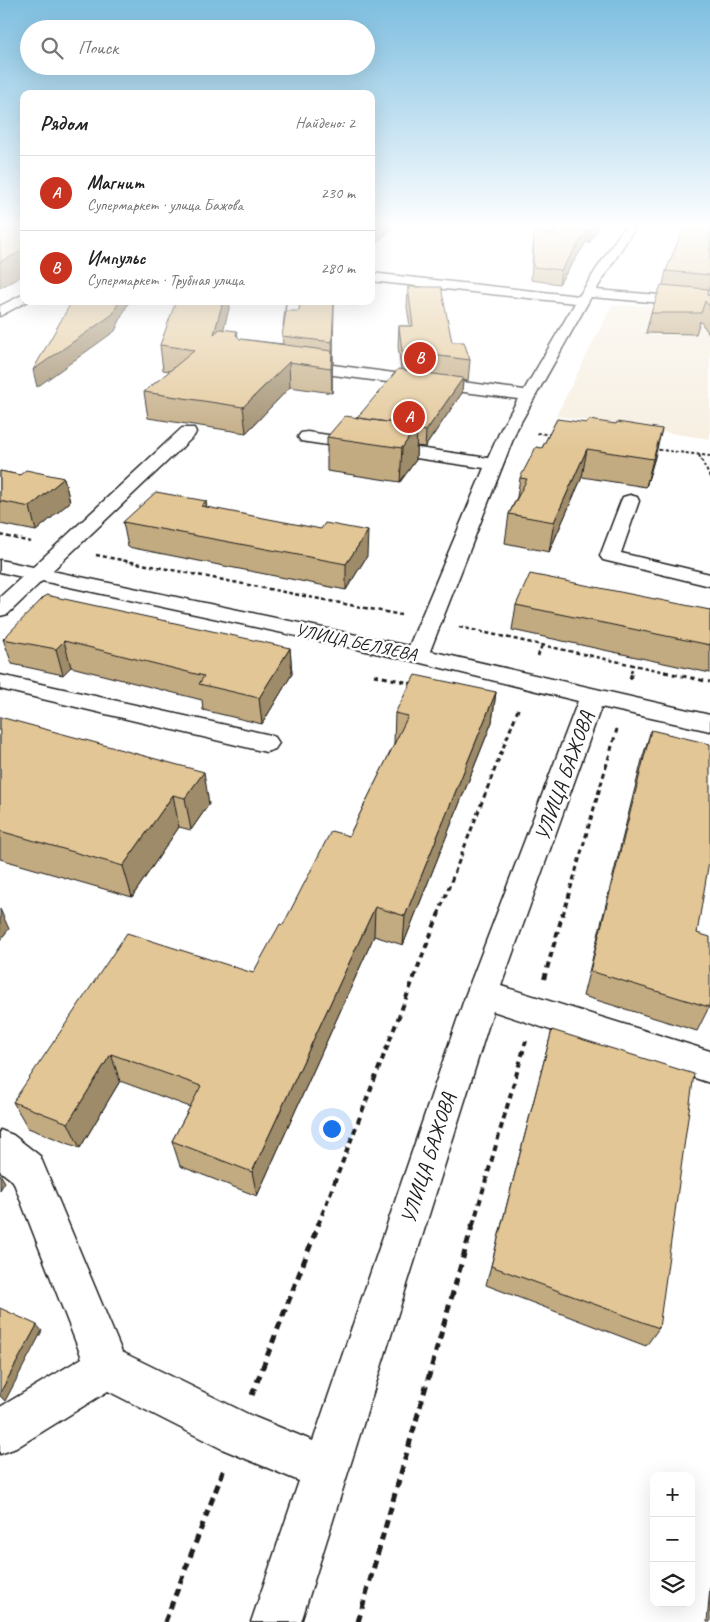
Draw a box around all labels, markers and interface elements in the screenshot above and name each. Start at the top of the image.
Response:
search box [20,20,375,75]
icon: search [38,34,66,62]
text: Поиск [78,36,118,60]
text: Рядом [40,110,87,136]
text: Найдено: 2 [295,113,355,133]
text: Магнит [87,171,144,195]
text: A [52,183,60,203]
text: 230 m [321,183,355,203]
text: Супермаркет · улица Бажова [87,195,243,215]
text: Импульс [87,246,145,270]
text: B [52,258,60,278]
text: 280 m [321,258,355,278]
text: Супермаркет · Трубная улица [87,270,244,290]
pin: B [404,339,436,377]
pin: A [393,398,425,436]
street label: УЛИЦА БЕЛЯЕВА [293,618,419,666]
street label: УЛИЦА БАЖОВА [529,707,600,844]
street label: УЛИЦА БАЖОВА [395,1089,461,1226]
your location [319,1116,345,1142]
map controls [650,1472,695,1607]
button: + [650,1472,695,1517]
button: − [650,1517,695,1562]
button: layers [650,1562,695,1607]

